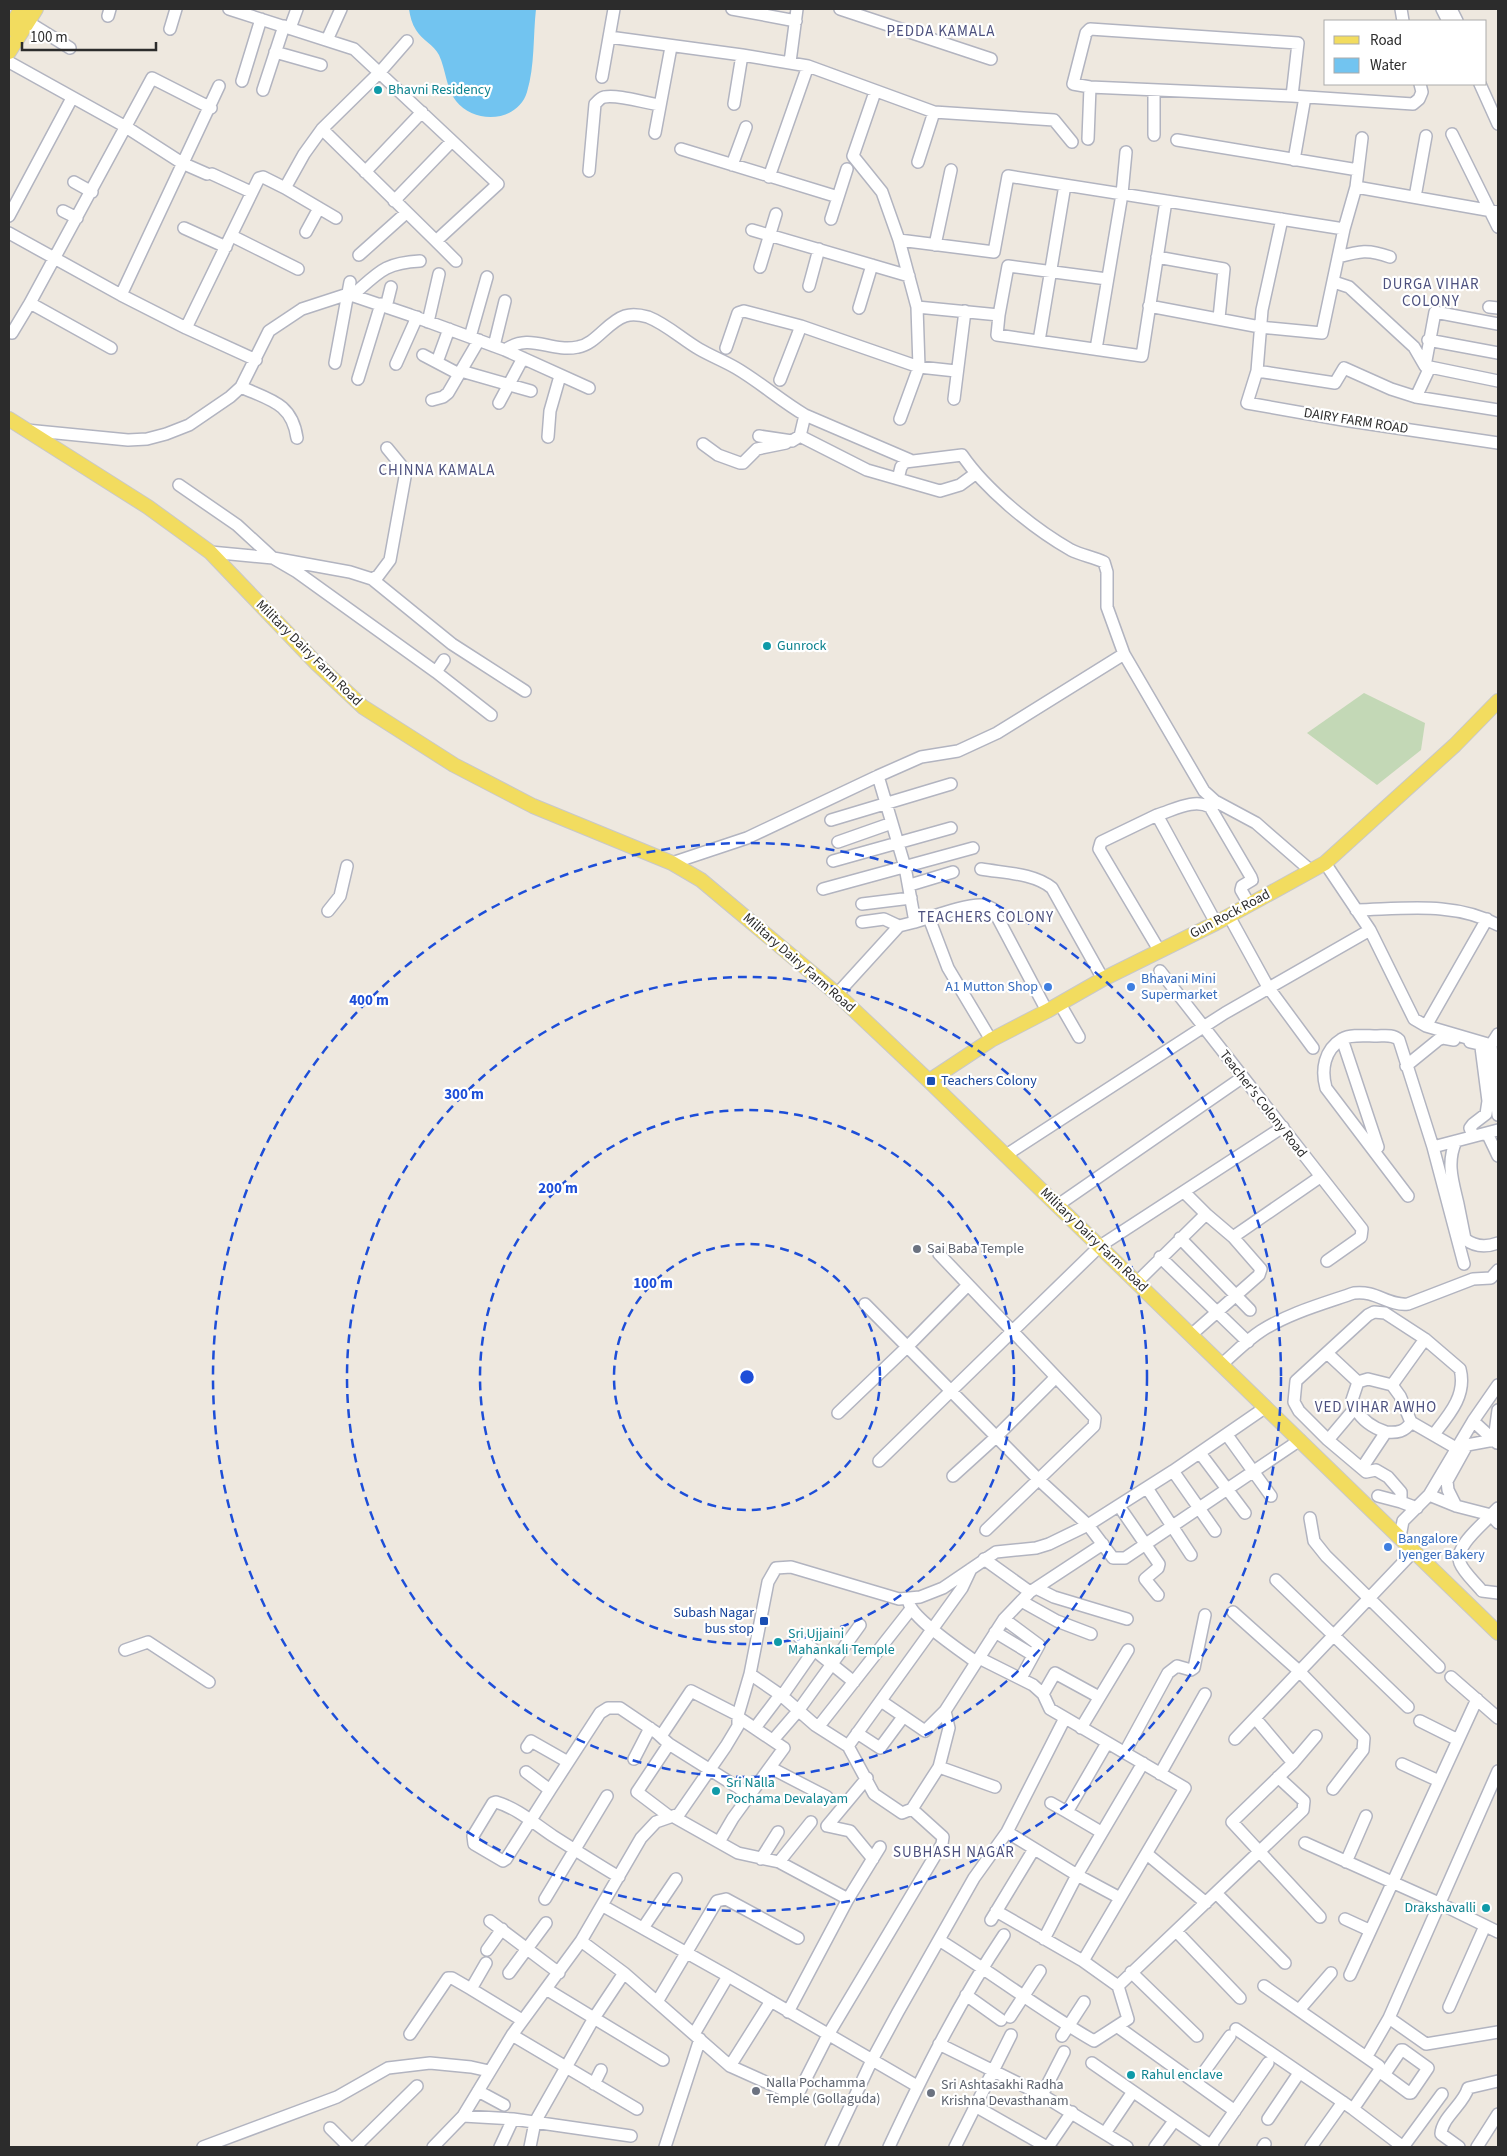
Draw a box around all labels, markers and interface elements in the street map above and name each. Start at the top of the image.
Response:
scale bar [22,20,156,52]
legend [1324,20,1487,85]
district label: PEDDA KAMALA [886,21,996,42]
text: 100 m [30,27,68,48]
text: Road [1370,30,1402,51]
text: Water [1370,55,1407,76]
place label: Bhavni Residency [388,80,491,100]
marker: Bhavni Residency [372,84,384,96]
district label: DURGA VIHAR COLONY [1383,274,1479,312]
street label: DAIRY FARM ROAD [1302,403,1410,439]
district label: CHINNA KAMALA [378,460,496,481]
street label: Military Dairy Farm Road [251,595,367,711]
place label: Gunrock [777,636,827,656]
marker: Gunrock [761,640,773,652]
street label: Gun Rock Road [1186,884,1274,944]
district label: TEACHERS COLONY [918,907,1054,928]
street label: Military Dairy Farm Road [738,908,860,1018]
place label: Bhavani Mini Supermarket [1141,969,1218,1005]
place label: A1 Mutton Shop [945,977,1038,997]
marker: A1 Mutton Shop [1042,981,1054,993]
marker: Bhavani Mini Supermarket [1125,981,1137,993]
text: 400 m [349,990,389,1011]
street label: Teacher's Colony Road [1215,1046,1311,1162]
place label: Teachers Colony [941,1071,1037,1091]
marker: Teachers Colony [925,1075,937,1087]
text: 300 m [444,1084,484,1105]
text: 200 m [538,1178,578,1199]
street label: Military Dairy Farm Road [1036,1183,1152,1297]
place label: Sai Baba Temple [927,1239,1024,1259]
marker: Sai Baba Temple [911,1243,923,1255]
text: 100 m [633,1273,673,1294]
centre of rings [738,1368,756,1386]
district label: VED VIHAR AWHO [1315,1397,1437,1418]
place label: Bangalore Iyenger Bakery [1398,1529,1485,1565]
marker: Bangalore Iyenger Bakery [1382,1541,1394,1553]
place label: Subash Nagar bus stop [673,1603,754,1639]
marker: Subash Nagar bus stop [758,1615,770,1627]
place label: Sri Ujjaini Mahankali Temple [788,1624,895,1660]
marker: Sri Ujjaini Mahankali Temple [772,1636,784,1648]
place label: Sri Nalla Pochama Devalayam [726,1773,848,1809]
marker: Sri Nalla Pochama Devalayam [710,1785,722,1797]
district label: SUBHASH NAGAR [893,1842,1015,1863]
place label: Drakshavalli [1404,1898,1476,1918]
marker: Drakshavalli [1480,1902,1492,1914]
place label: Rahul enclave [1141,2065,1223,2085]
marker: Rahul enclave [1125,2069,1137,2081]
place label: Nalla Pochamma Temple (Gollaguda) [766,2073,881,2109]
place label: Sri Ashtasakhi Radha Krishna Devasthanam [941,2075,1069,2111]
marker: Nalla Pochamma Temple (Gollaguda) [750,2085,762,2097]
marker: Sri Ashtasakhi Radha Krishna Devasthanam [925,2087,937,2099]

